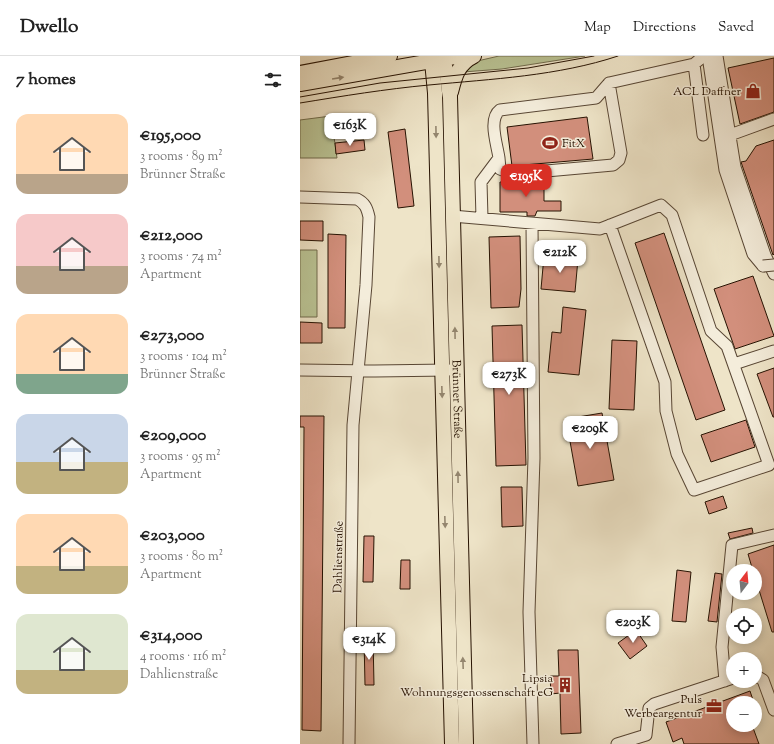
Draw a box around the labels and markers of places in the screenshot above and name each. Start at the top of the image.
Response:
shop icon: ACL Daffner [744,82,762,100]
place label: ACL Daffner [673,83,741,101]
pin: €163K [322,113,378,147]
sports icon: FitX [541,134,559,152]
place label: FitX [562,135,585,153]
pin: €195K [498,164,554,198]
pin: €212K [532,240,588,274]
pin: €273K [481,362,537,396]
pin: €209K [562,416,618,450]
pin: €203K [605,610,661,644]
pin: €314K [341,627,397,661]
place label: Lipsia Wohnungsgenossenschaft eG [400,670,553,702]
building icon: Lipsia Wohnungsgenossenschaft eG [556,676,574,694]
place label: Puls Werbeargentur [624,691,702,723]
office icon: Puls Werbeargentur [705,697,723,715]

